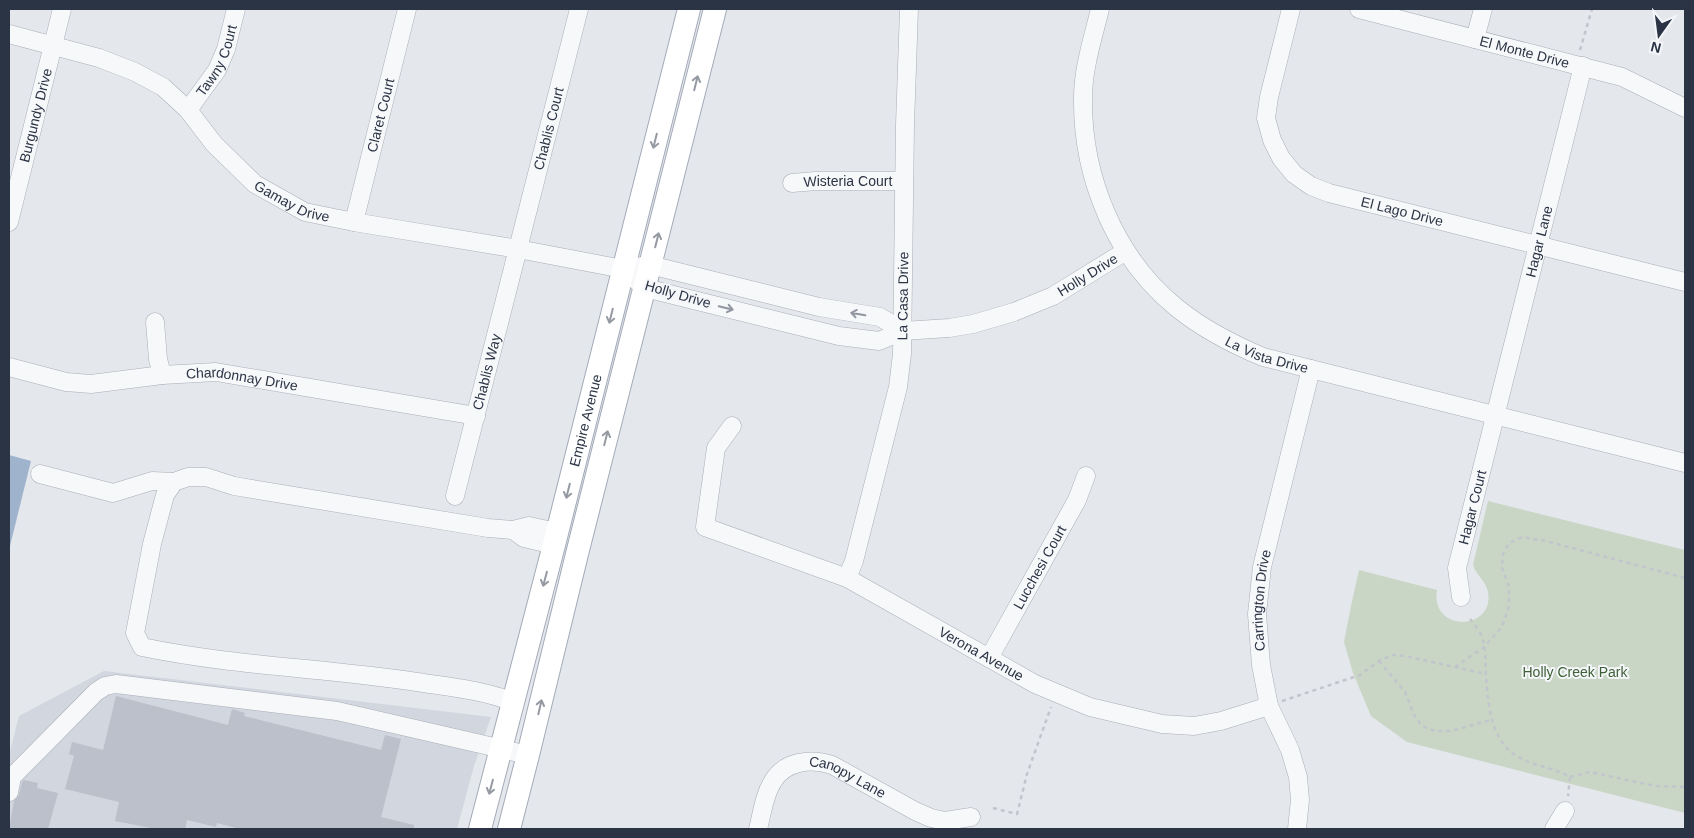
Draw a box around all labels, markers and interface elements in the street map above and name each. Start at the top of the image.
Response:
north arrow [1634,10,1684,60]
street label: Tawny Court [193,23,240,99]
street label: El Monte Drive [1478,33,1571,71]
text: N [1649,39,1663,57]
street label: Burgundy Drive [16,66,55,164]
one-way arrow [692,75,702,91]
street label: Claret Court [364,77,397,154]
street label: Chablis Court [530,85,567,172]
one-way arrow [650,132,659,148]
street label: Wisteria Court [803,173,892,190]
street label: Gamay Drive [252,177,331,225]
street label: El Lago Drive [1359,193,1445,229]
street label: Hagar Lane [1522,204,1556,279]
one-way arrow [652,233,662,249]
street label: Holly Drive [1054,250,1121,299]
street label: La Casa Drive [894,251,911,341]
street label: Holly Drive [643,277,713,311]
one-way arrow [718,304,734,313]
one-way arrow [606,308,615,324]
one-way arrow [851,308,867,318]
street label: Chablis Way [469,332,504,412]
street label: La Vista Drive [1223,333,1310,376]
street label: Chardonnay Drive [185,364,299,394]
street label: Empire Avenue [566,372,605,468]
one-way arrow [602,430,612,446]
street label: Hagar Court [1455,468,1489,546]
one-way arrow [562,483,572,499]
street label: Lucchesi Court [1010,522,1069,612]
street label: Carrington Drive [1249,548,1274,652]
one-way arrow [540,571,549,587]
street label: Verona Avenue [936,623,1027,684]
park label: Holly Creek Park [1522,664,1629,680]
one-way arrow [536,700,545,716]
street label: Canopy Lane [809,753,889,801]
one-way arrow [486,779,495,795]

